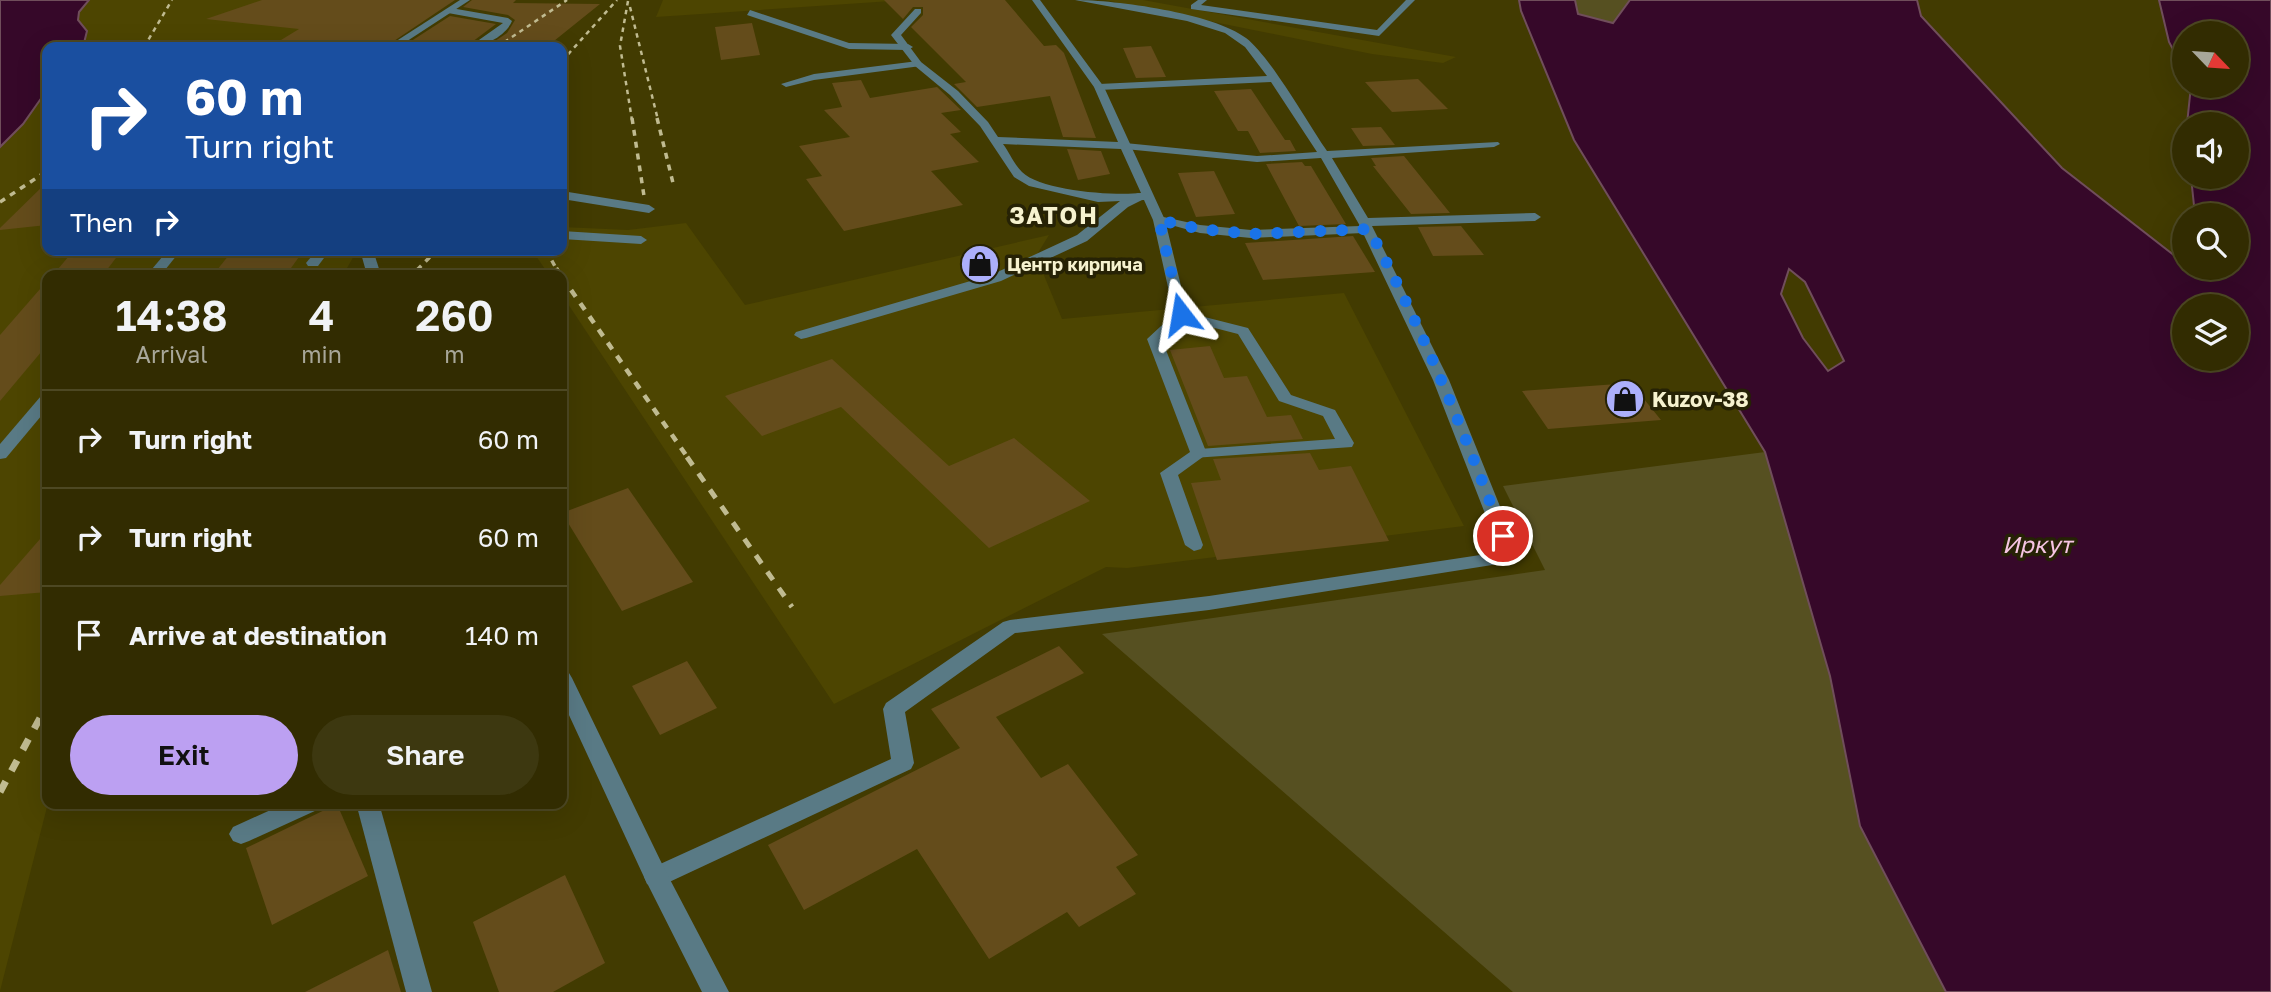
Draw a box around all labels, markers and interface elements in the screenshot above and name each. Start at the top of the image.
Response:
north arrow [2172,21,2249,98]
map controls [2172,21,2249,371]
text: 60 m [185,67,303,126]
icon: right [70,70,161,161]
button: sound [2172,112,2249,189]
text: Turn right [185,127,334,165]
district label: ЗАТОН [1009,201,1099,229]
icon: right [147,203,185,241]
button: search [2172,203,2249,280]
text: Then [70,207,133,238]
shop icon: Центр кирпича [959,243,1001,285]
place label: Центр кирпича [1007,253,1143,275]
position arrow [1144,277,1218,351]
text: 14:38 [115,290,228,340]
text: 4 [308,290,335,340]
text: 260 [415,290,494,340]
button: layers [2172,294,2249,371]
text: Arrival [136,340,208,368]
text: min [301,340,342,368]
text: m [444,340,465,368]
shop icon: Kuzov-38 [1604,378,1646,420]
place label: Kuzov-38 [1652,386,1749,412]
icon: right [70,420,108,458]
text: Turn right [129,424,252,455]
text: 60 m [478,424,539,455]
pin [1473,506,1533,566]
icon: arrive [1484,517,1522,555]
icon: right [70,518,108,556]
text: Turn right [129,522,252,553]
text: 60 m [478,522,539,553]
water label: Иркут [2002,530,2075,558]
icon: arrive [70,616,108,654]
text: Arrive at destination [129,620,387,651]
text: 140 m [465,620,539,651]
button: Exit [70,715,298,795]
button: Share [312,715,539,795]

